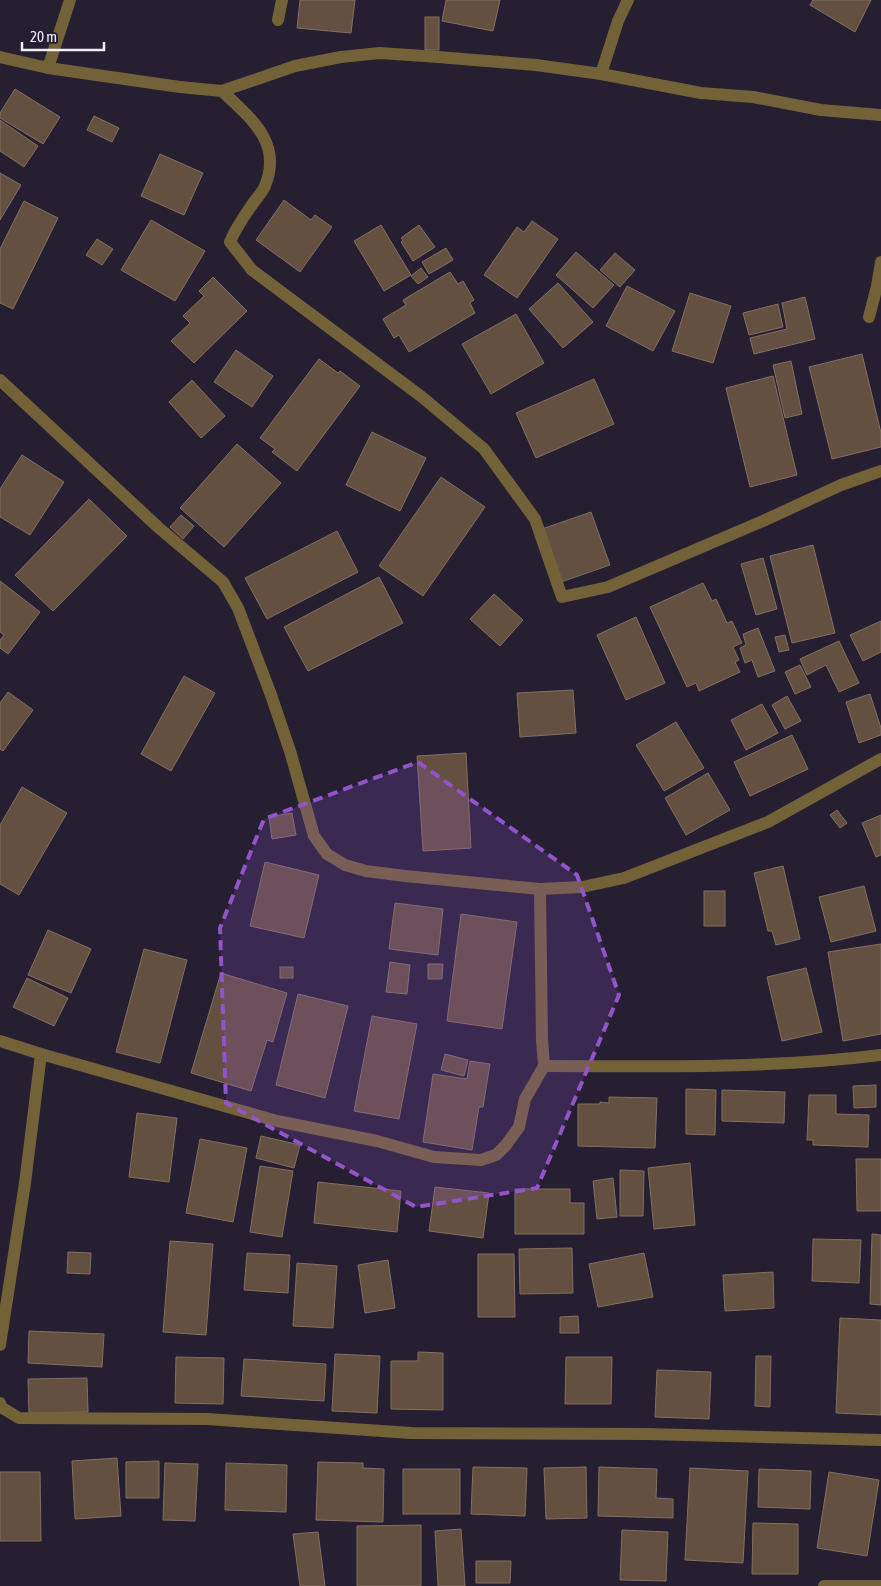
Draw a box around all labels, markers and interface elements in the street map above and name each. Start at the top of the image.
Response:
scale bar [22,20,105,52]
text: 20 m [30,28,57,45]

